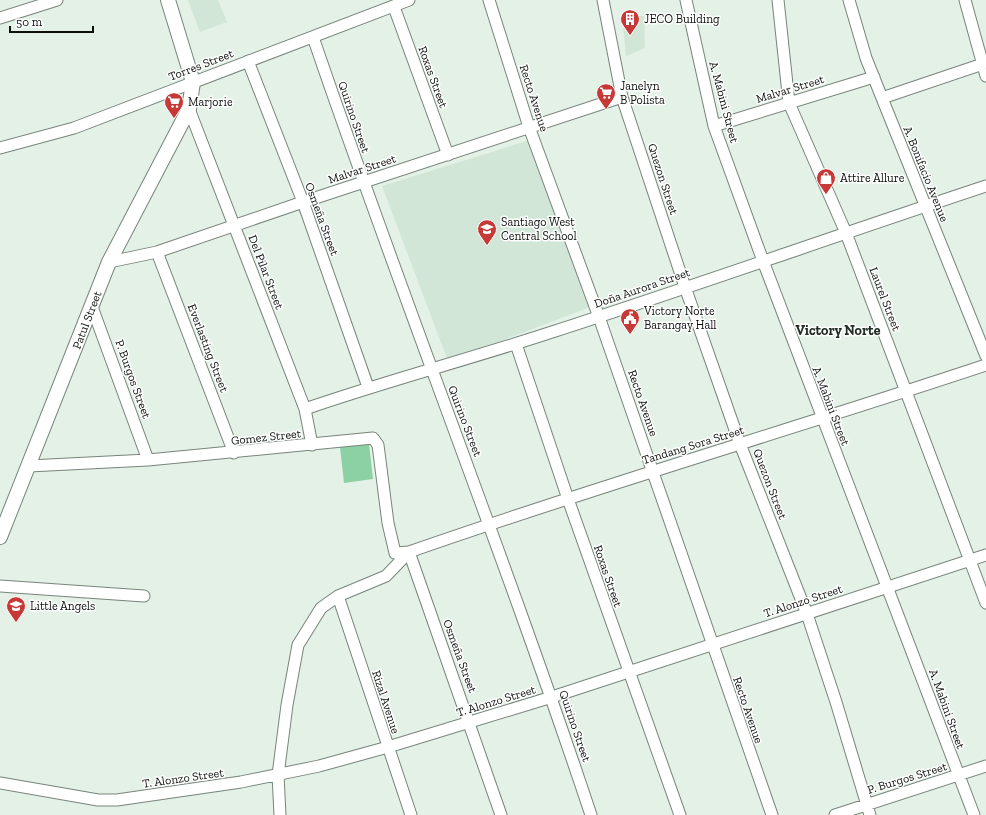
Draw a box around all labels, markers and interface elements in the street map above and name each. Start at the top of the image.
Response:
scale bar [10,8,93,34]
building icon: JECO Building [619,8,641,36]
place label: JECO Building [644,12,720,26]
text: 50 m [16,15,43,29]
street label: Roxas Street [415,44,451,110]
street label: Torres Street [167,46,236,84]
street label: A. Mabini Street [706,60,742,145]
street label: Recto Avenue [517,63,551,134]
street label: Malvar Street [754,72,826,106]
street label: Quirino Street [335,79,373,155]
place label: Janelyn B Polista [620,79,665,107]
supermarket icon: Janelyn B Polista [595,82,617,110]
supermarket icon: Marjorie [163,91,185,119]
place label: Marjorie [188,95,233,110]
street label: A. Bonifacio Avenue [900,124,952,224]
street label: Quezon Street [645,142,681,217]
street label: Malvar Street [326,151,398,187]
shop icon: Attire Allure [815,167,837,195]
place label: Attire Allure [840,171,905,185]
street label: Osmeña Street [302,180,342,258]
place label: Santiago West Central School [501,215,577,243]
school or university icon: Santiago West Central School [476,218,498,246]
street label: Del Pilar Street [245,233,287,312]
street label: Doña Aurora Street [592,265,692,311]
street label: Laurel Street [866,265,904,333]
street label: Patul Street [69,288,105,351]
street label: Everlasting Street [185,302,231,395]
place label: Victory Norte Barangay Hall [643,304,717,332]
public building icon: Victory Norte Barangay Hall [619,307,641,335]
district label: Victory Norte [796,322,881,339]
street label: P. Burgos Street [112,338,154,421]
street label: A. Mabini Street [809,364,853,448]
street label: Recto Avenue [625,368,661,438]
street label: Quirino Street [445,384,485,459]
street label: Tandang Sora Street [640,423,746,467]
street label: Gomez Street [230,426,302,448]
street label: Quezon Street [750,447,790,522]
street label: Roxas Street [591,543,625,609]
street label: T. Alonzo Street [762,582,845,620]
school or university icon: Little Angels [5,595,27,623]
place label: Little Angels [30,599,95,613]
street label: Osmeña Street [440,617,480,695]
street label: A. Mabini Street [926,667,968,751]
street label: Rizal Avenue [369,669,403,736]
street label: Recto Avenue [730,675,766,745]
street label: T. Alonzo Street [455,682,538,720]
street label: Quirino Street [556,688,594,764]
street label: P. Burgos Street [865,759,949,797]
street label: T. Alonzo Street [142,765,225,791]

